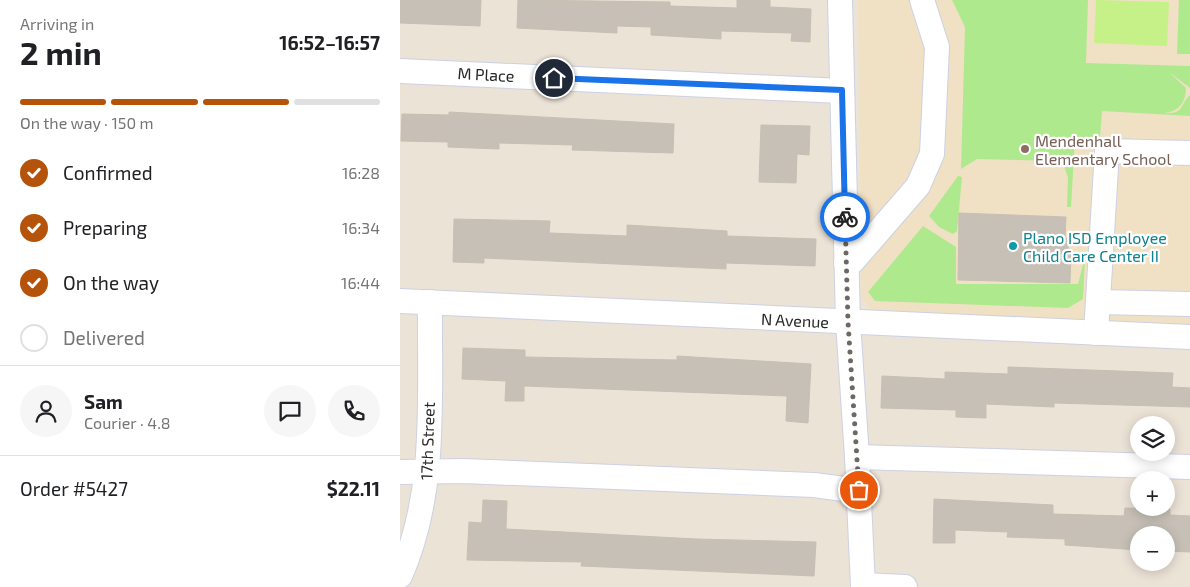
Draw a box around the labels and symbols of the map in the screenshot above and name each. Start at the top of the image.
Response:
pin [533,57,575,99]
street label: M Place [457,63,515,85]
place label: Mendenhall Elementary School [1035,131,1171,168]
marker: Mendenhall Elementary School [1019,143,1031,155]
courier [820,192,870,242]
place label: Plano ISD Employee Child Care Center II [1023,228,1167,265]
marker: Plano ISD Employee Child Care Center II [1007,240,1019,252]
street label: N Avenue [761,309,829,331]
street label: 17th Street [416,402,438,480]
pin [838,469,880,511]

